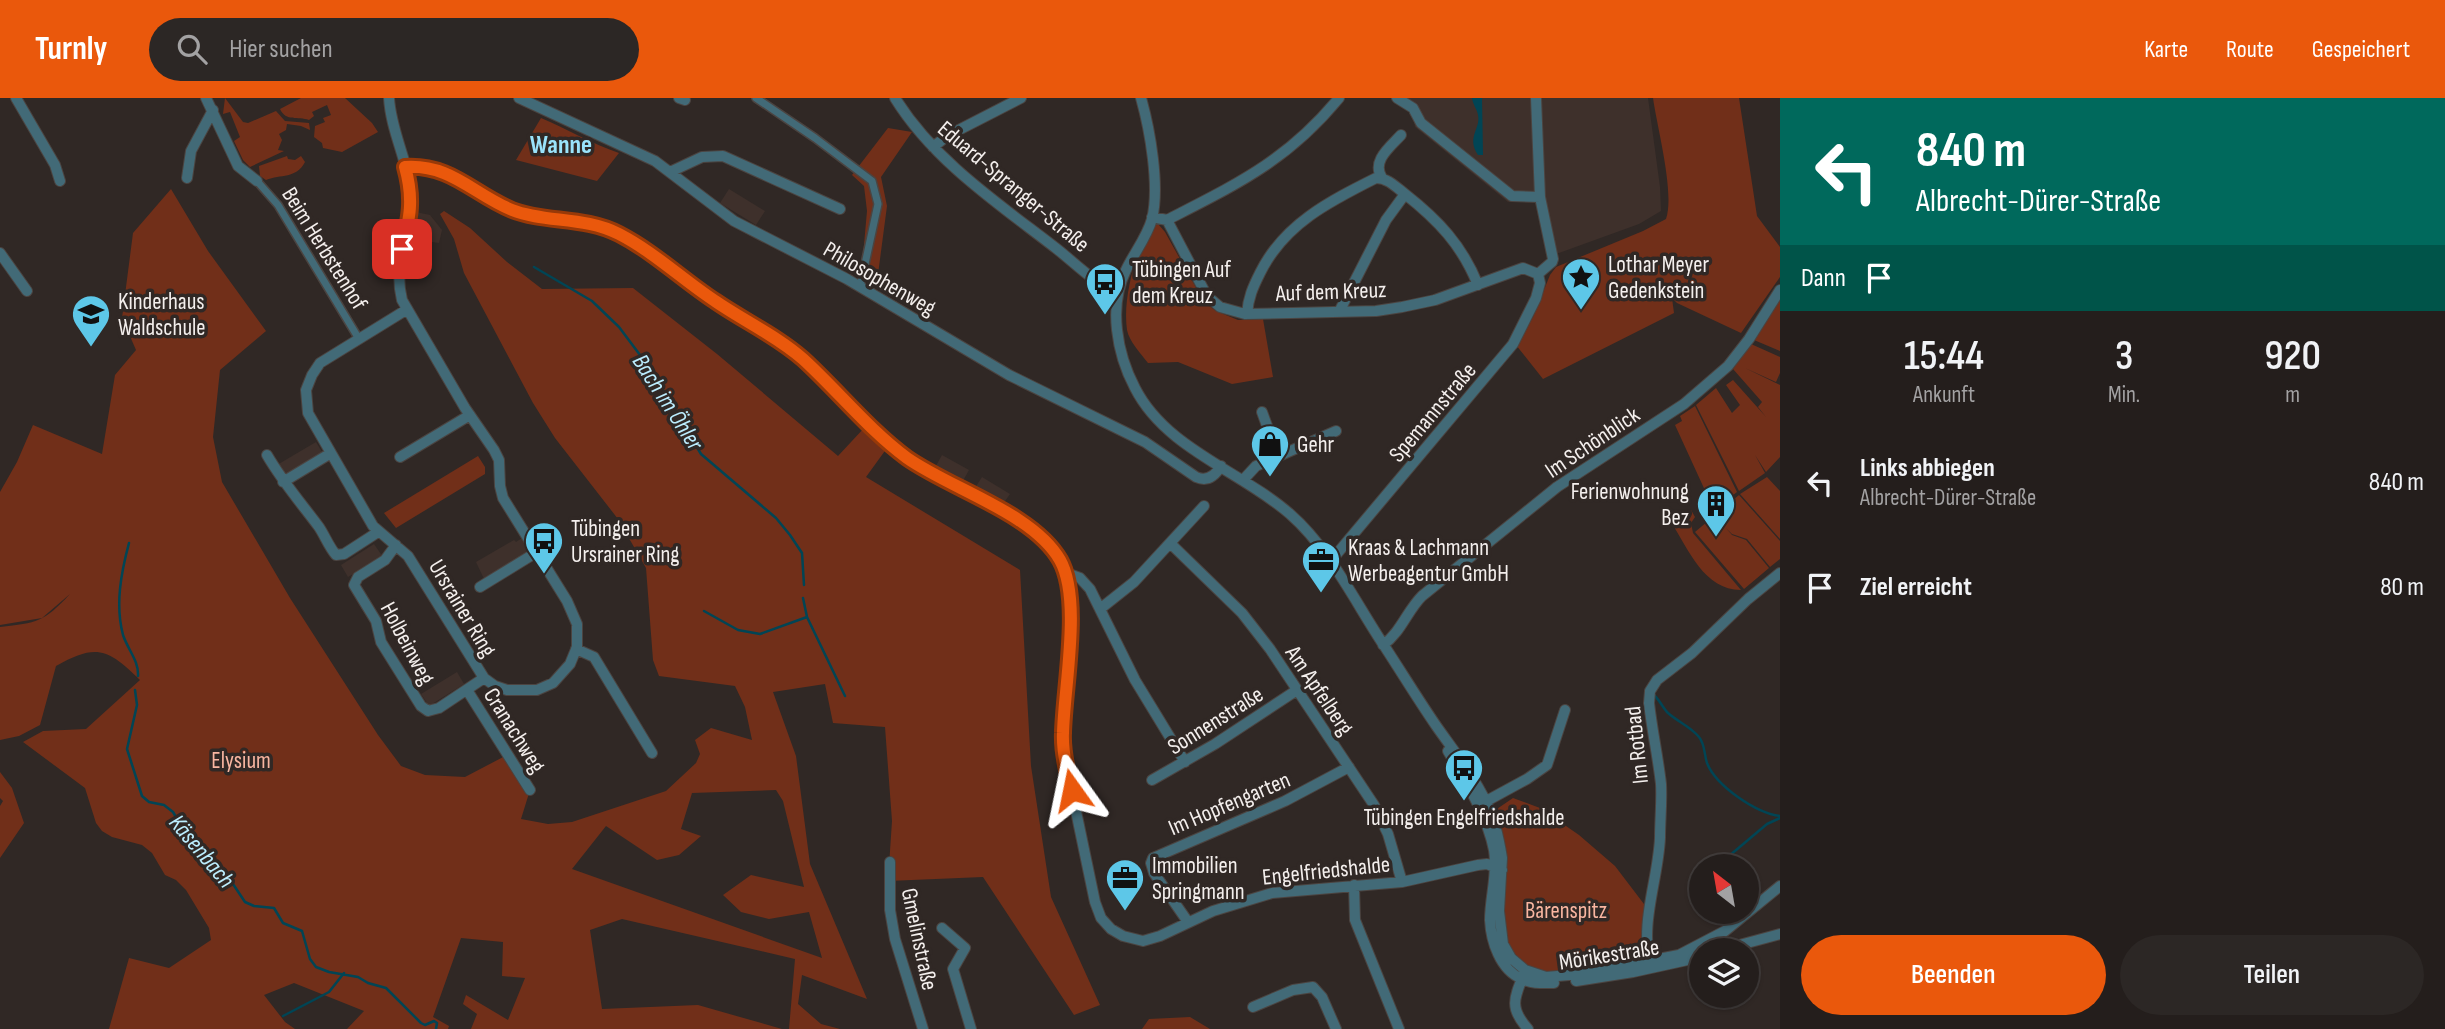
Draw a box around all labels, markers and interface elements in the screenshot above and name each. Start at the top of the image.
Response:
search box [149,18,639,81]
text: Turnly [35,29,107,69]
icon: search [173,30,211,68]
text: Hier suchen [229,34,333,65]
text: Karte [2144,35,2188,64]
text: Route [2226,35,2274,64]
text: Gespeichert [2312,35,2410,64]
street label: Eduard-Spranger-Straße [932,115,1095,258]
text: 840 m [1916,122,2026,181]
icon: left [1801,126,1892,217]
district label: Wanne [530,130,592,161]
street label: Beim Herbstenhof [275,182,373,315]
text: Albrecht-Dürer-Straße [1916,182,2161,221]
pin [372,219,432,279]
icon: arrive [383,230,421,268]
street label: Philosophenweg [818,235,941,322]
place label: Lothar Meyer Gedenkstein [1608,251,1709,305]
place label: Tübingen Auf dem Kreuz [1132,256,1231,310]
place icon: Lothar Meyer Gedenkstein [1560,256,1602,311]
icon: arrive [1860,259,1898,297]
bus stop icon: Tübingen Auf dem Kreuz [1084,261,1126,316]
text: Dann [1801,263,1846,294]
street label: Auf dem Kreuz [1274,276,1387,308]
place label: Kinderhaus Waldschule [118,288,206,342]
school or university icon: Kinderhaus Waldschule [70,293,112,348]
text: 15:44 [1904,331,1984,382]
text: 3 [2115,331,2133,382]
text: 920 [2264,331,2321,382]
water label: Bach im Öhler [626,349,710,457]
street label: Spemannstraße [1383,357,1482,468]
text: Ankunft [1913,381,1975,409]
text: Min. [2108,381,2140,409]
text: m [2285,381,2300,409]
street label: Im Schönblick [1540,401,1645,485]
shop icon: Gehr [1249,423,1291,478]
place label: Gehr [1297,431,1335,459]
text: Links abbiegen [1860,453,1995,484]
icon: left [1801,464,1839,502]
text: 840 m [2369,467,2424,498]
place label: Ferienwohnung Bez [1571,478,1689,532]
building icon: Ferienwohnung Bez [1695,483,1737,538]
text: Albrecht-Dürer-Straße [1860,484,2036,512]
place label: Tübingen Ursrainer Ring [571,515,680,569]
bus stop icon: Tübingen Ursrainer Ring [523,520,565,575]
place label: Kraas & Lachmann Werbeagentur GmbH [1348,534,1509,588]
office icon: Kraas & Lachmann Werbeagentur GmbH [1300,539,1342,594]
street label: Ursrainer Ring [422,555,502,662]
icon: arrive [1801,569,1839,607]
text: Ziel erreicht [1860,572,1972,603]
text: 80 m [2380,572,2424,603]
street label: Holbeinweg [374,597,441,690]
street label: Am Apfelberg [1278,640,1359,741]
street label: Sonnenstraße [1163,681,1269,761]
street label: Cranachweg [477,683,551,778]
street label: Im Rotbad [1619,705,1655,785]
park label: Elysium [211,747,271,775]
bus stop icon: Tübingen Engelfriedshalde [1443,747,1485,802]
position arrow [1035,753,1109,827]
street label: Im Hopfengarten [1164,766,1294,842]
place label: Tübingen Engelfriedshalde [1363,804,1565,832]
water label: Käsenbach [163,809,241,894]
street label: Engelfriedshalde [1261,850,1391,892]
place label: Immobilien Springmann [1152,852,1245,906]
north arrow [1689,854,1759,924]
map controls [1689,854,1759,1008]
office icon: Immobilien Springmann [1104,857,1146,912]
street label: Gmelinstraße [895,886,943,993]
park label: Bärenspitz [1525,897,1607,925]
street label: Mörikestraße [1557,933,1661,977]
button: Beenden [1801,935,2106,1015]
button: Teilen [2120,935,2424,1015]
button: layers [1689,938,1759,1008]

